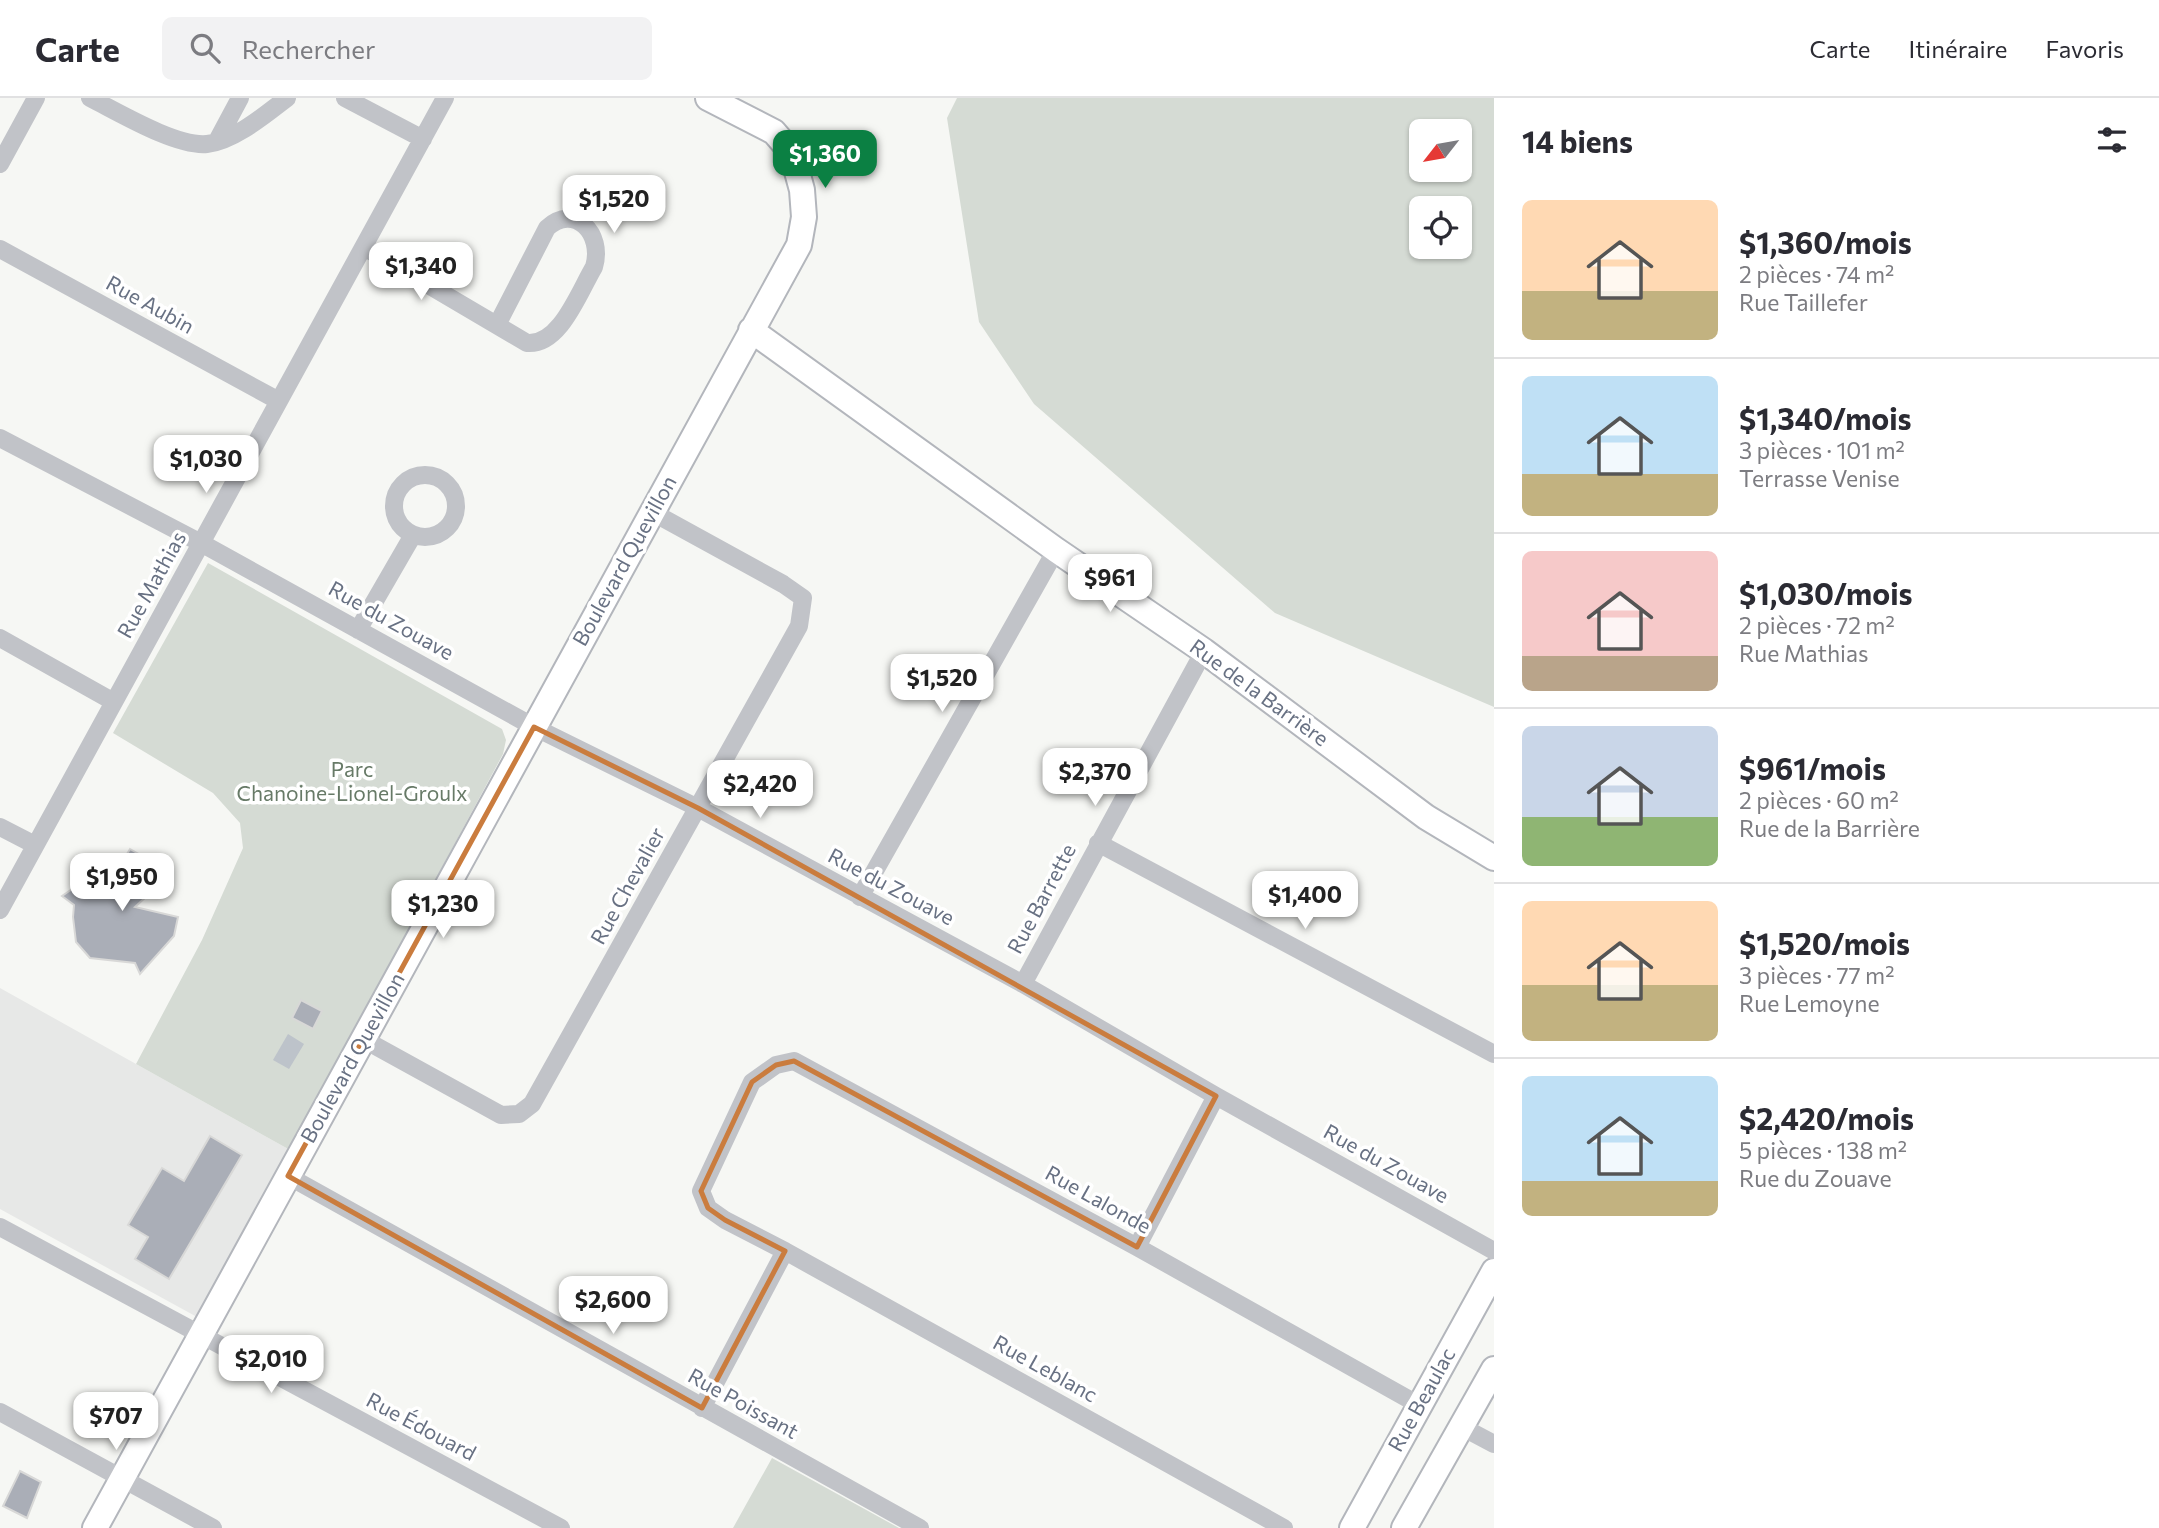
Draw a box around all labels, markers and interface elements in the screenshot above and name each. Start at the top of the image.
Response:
search box [162,17,652,80]
text: Carte [35,28,120,69]
icon: search [186,29,224,67]
text: Rechercher [242,33,375,64]
text: Carte [1810,34,1871,63]
text: Itinéraire [1909,34,2008,63]
text: Favoris [2046,34,2124,63]
north arrow [1409,119,1472,182]
map controls [1409,119,1472,259]
icon: filters [2093,121,2131,159]
text: 14 biens [1522,122,1633,159]
pin: $1,360 [768,130,882,190]
text: $1,360 [789,139,861,167]
pin: $1,520 [557,176,671,235]
text: $1,520 [578,184,650,212]
button: locate [1409,196,1472,259]
text: $1,360/mois [1739,223,1912,260]
icon: home [1578,228,1662,312]
pin: $1,340 [364,242,478,302]
text: $1,340 [385,251,457,279]
text: 2 pièces · 74 m² [1739,260,1894,288]
street label: Rue Aubin [102,269,199,338]
text: Rue Taillefer [1739,288,1868,316]
text: $1,340/mois [1739,399,1912,436]
icon: home [1578,404,1662,488]
pin: $1,030 [149,436,263,495]
text: 3 pièces · 101 m² [1739,436,1905,464]
text: $1,030 [170,444,242,472]
text: Terrasse Venise [1739,464,1900,492]
street label: Boulevard Quevillon [567,471,681,650]
street label: Rue Mathias [111,527,190,642]
pin: $961 [1069,554,1151,614]
text: $961 [1084,563,1136,591]
text: $1,030/mois [1739,574,1913,611]
street label: Rue du Zouave [325,575,459,664]
icon: home [1578,579,1662,663]
text: 2 pièces · 72 m² [1739,611,1895,639]
street label: Rue de la Barrière [1186,633,1334,750]
text: Rue Mathias [1739,639,1869,667]
pin: $1,520 [885,654,999,714]
text: $1,520 [906,663,978,691]
pin: $2,370 [1038,748,1152,808]
text: $961/mois [1739,749,1886,786]
icon: home [1578,754,1662,838]
park label: Parc Chanoine-Lionel-Groulx [237,756,467,805]
text: $2,370 [1058,757,1132,785]
pin: $2,420 [703,760,817,820]
text: $2,420 [723,769,797,797]
text: 2 pièces · 60 m² [1739,786,1899,814]
text: Rue de la Barrière [1739,814,1920,842]
street label: Rue Chevalier [584,822,669,948]
street label: Rue Barrette [1001,839,1080,957]
street label: Rue du Zouave [824,842,959,929]
pin: $1,950 [65,854,179,913]
text: $1,950 [86,862,158,890]
pin: $1,400 [1248,872,1362,931]
pin: $1,230 [386,880,500,940]
text: $1,400 [1268,880,1342,908]
text: $1,230 [407,889,479,917]
text: $1,520/mois [1739,924,1910,961]
icon: home [1578,929,1662,1013]
text: 3 pièces · 77 m² [1739,961,1894,989]
street label: Boulevard Quevillon [295,968,409,1147]
text: Rue Lemoyne [1739,989,1880,1017]
text: $2,420/mois [1739,1099,1914,1136]
icon: home [1578,1104,1662,1188]
street label: Rue du Zouave [1320,1118,1454,1207]
text: 5 pièces · 138 m² [1739,1136,1907,1164]
street label: Rue Lalonde [1042,1159,1156,1238]
text: Rue du Zouave [1739,1164,1892,1192]
pin: $2,600 [556,1276,670,1336]
text: $2,600 [575,1285,651,1313]
street label: Rue Leblanc [989,1329,1102,1407]
pin: $2,010 [214,1336,328,1395]
street label: Rue Beaulac [1382,1343,1459,1456]
text: $2,010 [235,1344,307,1372]
street label: Rue Poissant [684,1362,803,1443]
street label: Rue Édouard [363,1386,481,1465]
pin: $707 [75,1392,157,1452]
text: $707 [89,1401,143,1429]

